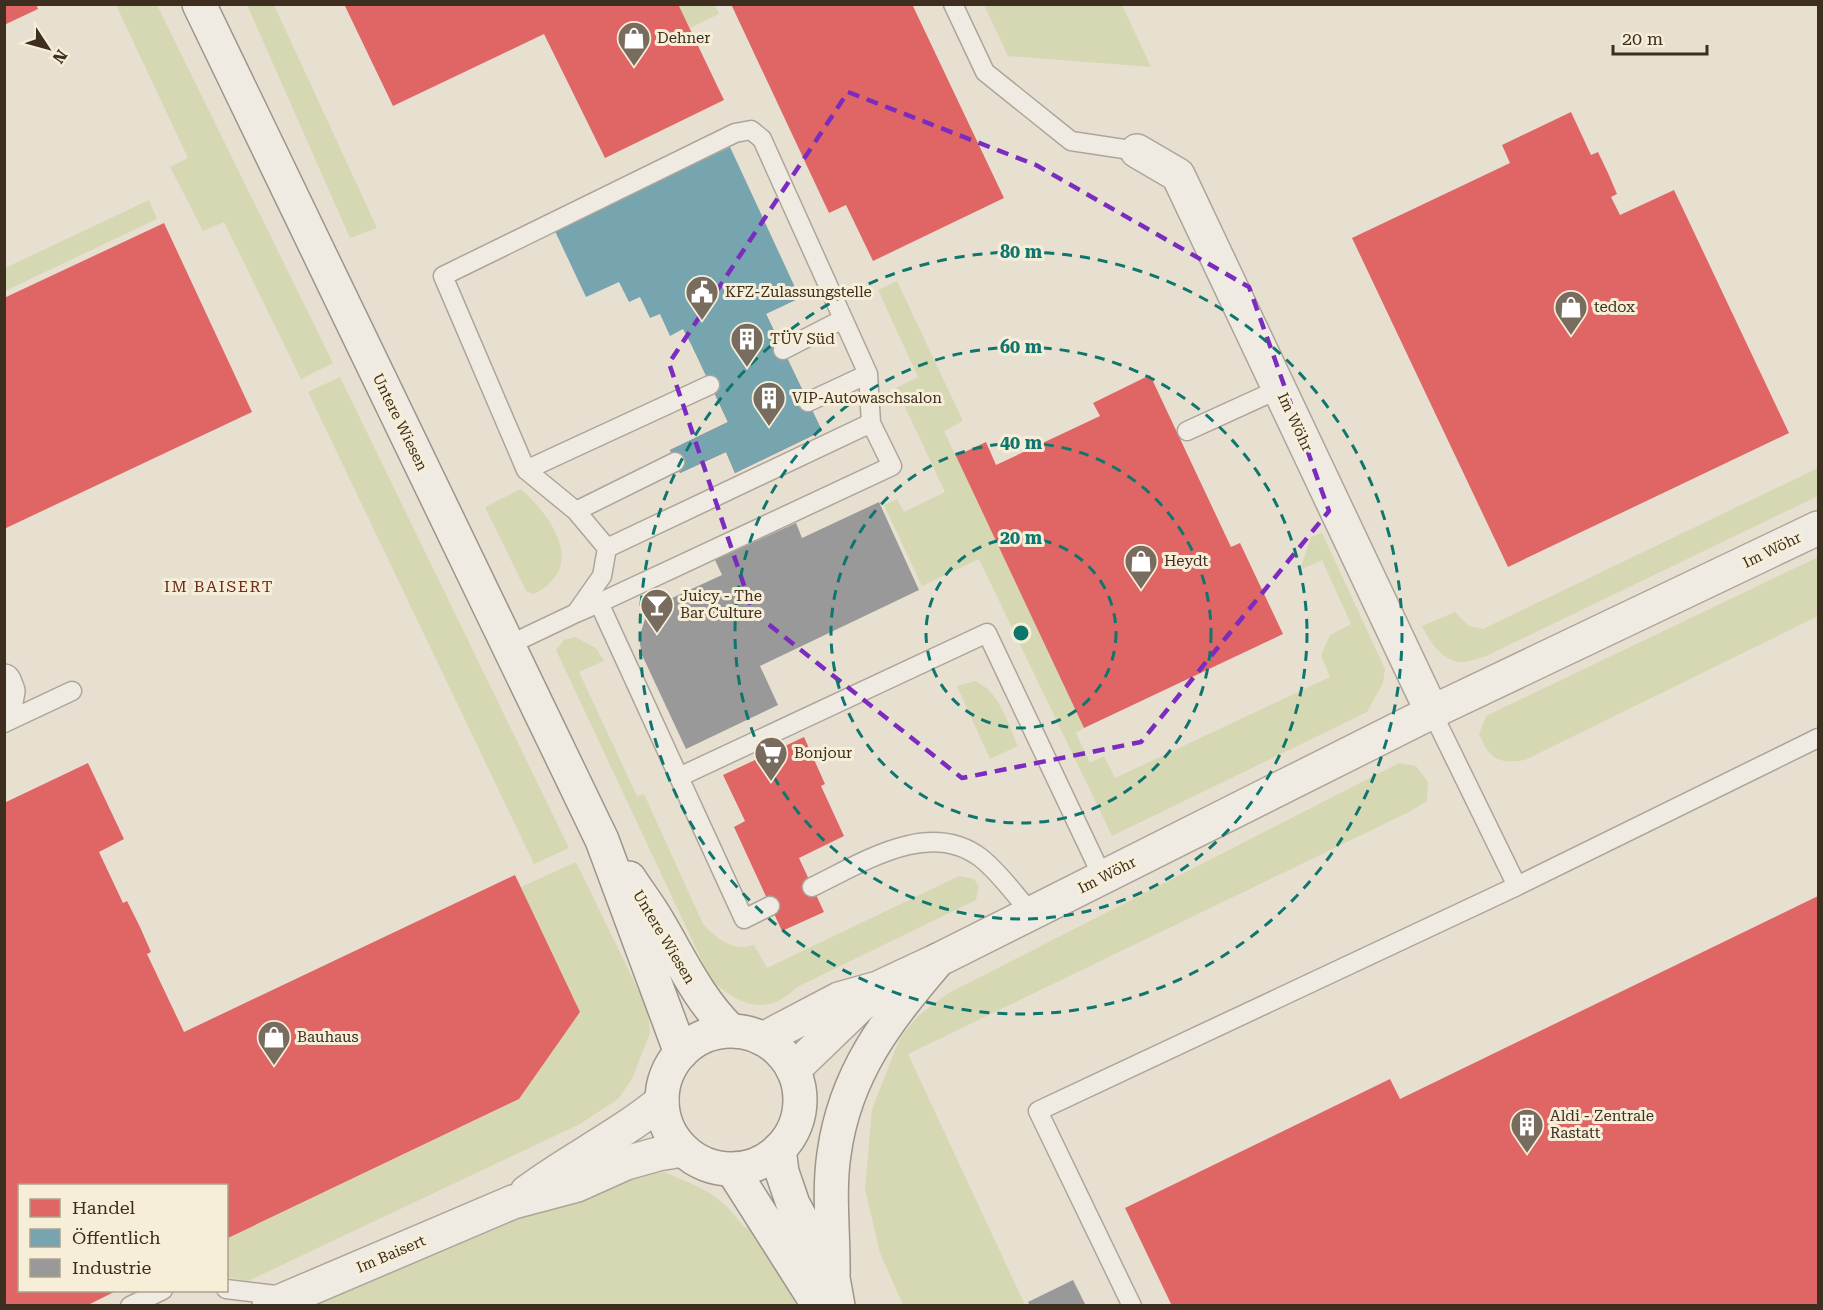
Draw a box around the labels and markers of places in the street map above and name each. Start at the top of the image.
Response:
shop icon: Dehner [616,20,652,67]
place label: Dehner [657,29,711,47]
public building icon: KFZ-Zulassungstelle [684,274,720,321]
place label: KFZ-Zulassungstelle [725,283,872,301]
shop icon: tedox [1553,289,1589,336]
place label: tedox [1594,298,1635,316]
building icon: TÜV Süd [729,321,765,368]
place label: TÜV Süd [770,330,835,348]
building icon: VIP-Autowaschsalon [751,380,787,427]
place label: VIP-Autowaschsalon [792,389,942,407]
shop icon: Heydt [1123,543,1159,590]
place label: Heydt [1164,552,1209,570]
bar icon: Juicy - The Bar Culture [639,587,675,634]
place label: Juicy - The Bar Culture [680,587,762,622]
centre of rings [1011,623,1031,643]
supermarket icon: Bonjour [753,735,789,782]
place label: Bonjour [794,744,852,762]
shop icon: Bauhaus [256,1019,292,1066]
place label: Bauhaus [297,1028,359,1046]
building icon: Aldi - Zentrale Rastatt [1509,1107,1545,1154]
place label: Aldi - Zentrale Rastatt [1550,1107,1654,1142]

